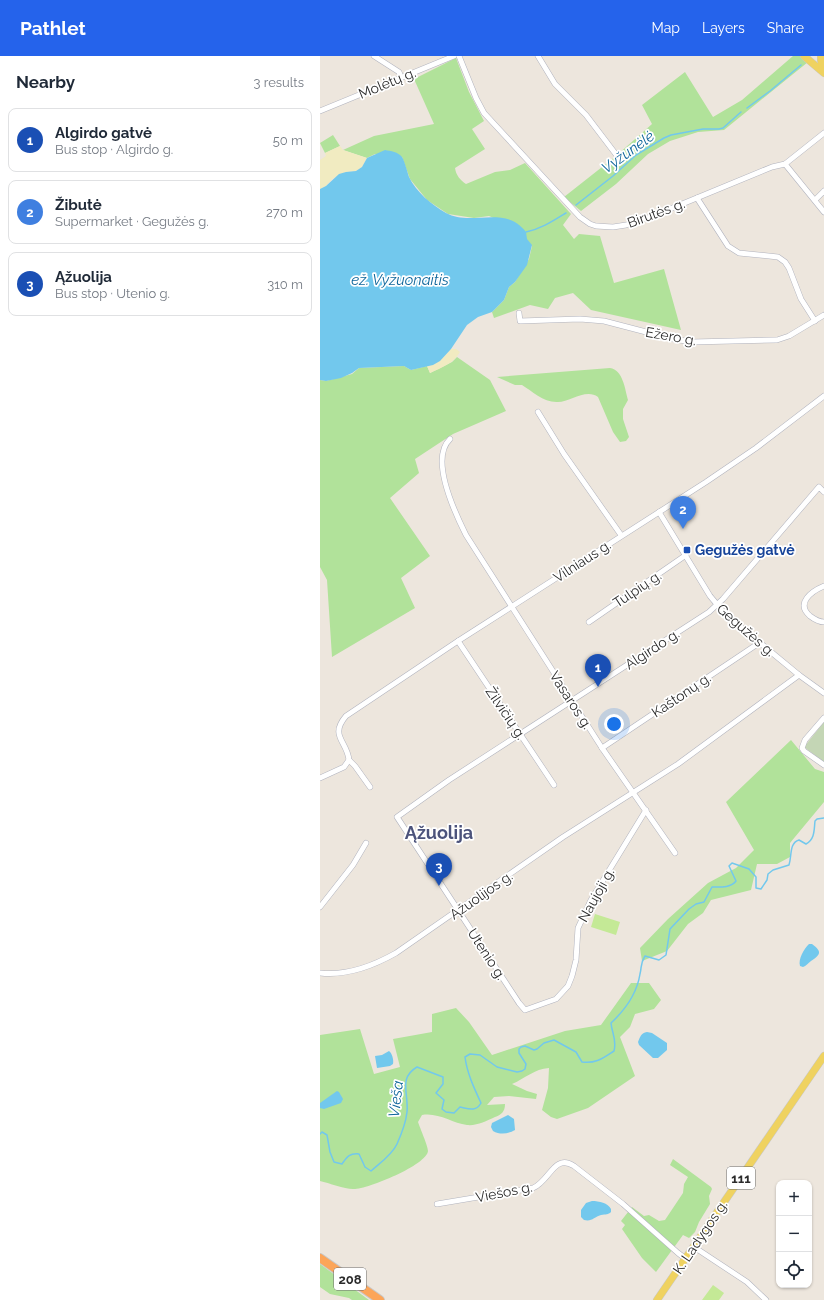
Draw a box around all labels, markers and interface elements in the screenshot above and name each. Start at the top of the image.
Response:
text: Pathlet [20,17,86,39]
text: Map [652,20,680,36]
text: Layers [702,20,745,36]
text: Share [767,20,804,36]
street label: Molėtų g. [356,64,418,102]
text: Nearby [16,72,75,92]
text: 3 results [254,75,304,90]
text: Algirdo gatvė [55,124,152,142]
water label: Vyžunėlė [598,127,658,177]
text: 1 [27,133,33,148]
text: 50 m [273,133,303,148]
text: Bus stop · Algirdo g. [55,142,173,157]
street label: Birutės g. [625,195,687,231]
text: Žibutė [55,196,102,214]
text: 2 [26,205,34,220]
text: 270 m [266,205,303,220]
text: Supermarket · Gegužės g. [55,214,209,229]
text: Ąžuolija [55,268,112,286]
water label: ež. Vyžuonaitis [351,271,449,289]
text: 3 [26,277,34,292]
text: 310 m [267,277,303,292]
text: Bus stop · Utenio g. [55,286,170,301]
street label: Ežero g. [644,324,698,348]
pin: 2 [670,496,696,529]
street label: Vilniaus g. [550,537,614,585]
place label: Gegužės gatvė [695,542,795,558]
marker: Gegužės gatvė [682,545,692,555]
street label: Tulpių g. [610,567,664,611]
street label: Gegužės g. [714,600,778,660]
street label: Algirdo g. [622,626,682,672]
pin: 1 [585,654,611,687]
street label: Vasaros g. [546,668,596,732]
street label: Kaštonų g. [648,669,714,721]
street label: Žilvičių g. [483,683,530,742]
your location [604,714,624,734]
district label: Ąžuolija [405,822,473,843]
pin: 3 [426,853,452,886]
street label: Naujoji g. [575,865,617,925]
street label: Ąžuolijos g. [447,868,515,922]
street label: Utenio g. [465,925,509,983]
water label: Vieša [385,1080,407,1118]
road number: 111 [727,1167,755,1189]
street label: Viešos g. [474,1179,534,1205]
map controls [776,1180,812,1288]
button: + [776,1180,812,1216]
street label: K. Ladygos g. [669,1197,731,1277]
button: − [776,1216,812,1252]
button: locate [776,1252,812,1288]
road number: 208 [334,1268,366,1290]

